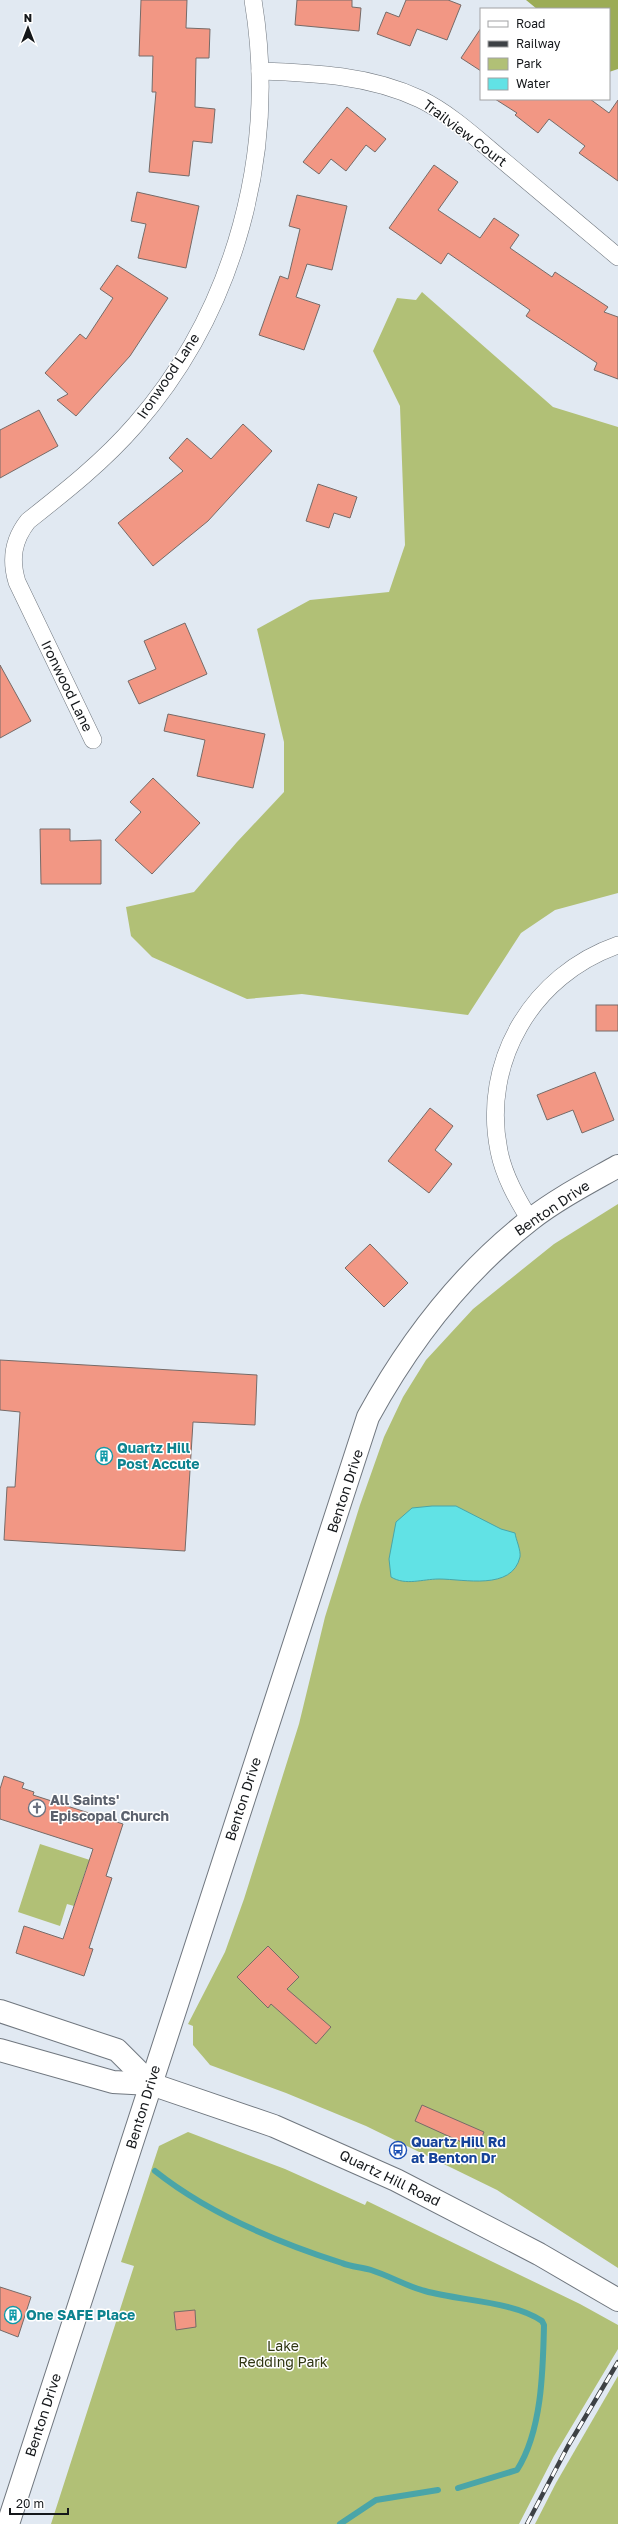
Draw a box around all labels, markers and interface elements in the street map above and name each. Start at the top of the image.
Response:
north arrow [8,8,48,48]
legend [480,8,610,100]
text: N [24,11,32,24]
text: Road [516,16,545,31]
text: Railway [516,36,561,51]
text: Park [516,56,542,71]
text: Water [516,76,550,91]
street label: Trailview Court [420,95,511,170]
street label: Ironwood Lane [133,330,202,422]
street label: Ironwood Lane [38,637,97,734]
street label: Benton Drive [511,1176,592,1239]
place label: Quartz Hill Post Accute [117,1439,200,1472]
building icon: Quartz Hill Post Accute [94,1446,114,1466]
street label: Benton Drive [323,1447,366,1535]
street label: Benton Drive [221,1755,264,1843]
place label: All Saints' Episcopal Church [50,1791,169,1824]
church icon: All Saints' Episcopal Church [27,1798,47,1818]
street label: Benton Drive [122,2063,163,2151]
place label: Quartz Hill Rd at Benton Dr [411,2133,506,2166]
bus stop icon: Quartz Hill Rd at Benton Dr [388,2140,408,2160]
street label: Quartz Hill Road [337,2146,443,2209]
building icon: One SAFE Place [3,2305,23,2325]
place label: One SAFE Place [26,2306,135,2323]
park label: Lake Redding Park [238,2337,328,2370]
street label: Benton Drive [21,2371,64,2459]
scale bar [10,2490,68,2516]
text: 20 m [16,2496,44,2511]

